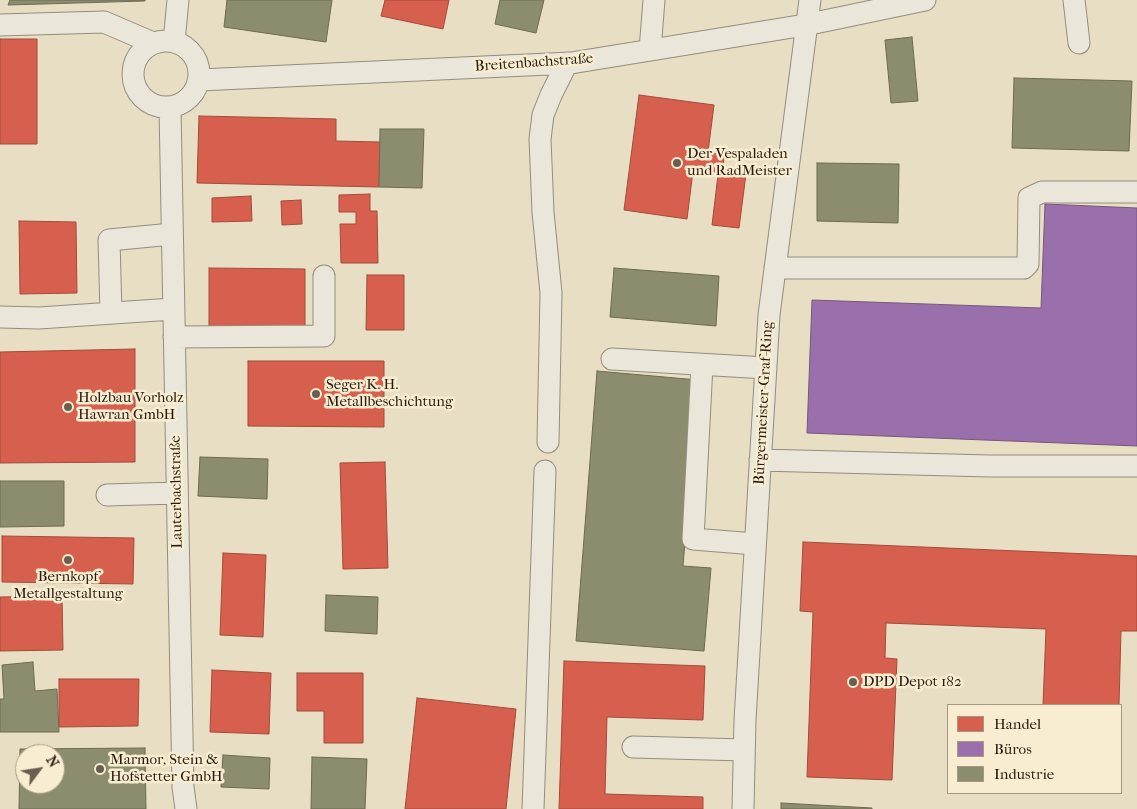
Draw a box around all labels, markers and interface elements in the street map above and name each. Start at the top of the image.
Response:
street label: Breitenbachstraße [474,50,594,76]
place label: Der Vespaladen und RadMeister [687,145,792,180]
marker: Der Vespaladen und RadMeister [671,157,683,169]
street label: Bürgermeister-Graf-Ring [751,321,777,485]
place label: Seger K. H. Metallbeschichtung [326,376,453,411]
marker: Seger K. H. Metallbeschichtung [310,388,322,400]
place label: Holzbau Vorholz Hawran GmbH [78,389,184,424]
marker: Holzbau Vorholz Hawran GmbH [62,401,74,413]
street label: Lauterbachstraße [167,435,187,549]
marker: Bernkopf Metallgestaltung [62,554,74,566]
place label: Bernkopf Metallgestaltung [13,568,123,603]
place label: DPD Depot 182 [863,673,962,691]
marker: DPD Depot 182 [847,676,859,688]
legend [947,704,1122,794]
text: Handel [994,715,1041,733]
text: Büros [994,740,1032,758]
north arrow [15,744,65,794]
place label: Marmor, Stein & Hofstetter GmbH [110,751,223,786]
text: N [42,753,62,770]
marker: Marmor, Stein & Hofstetter GmbH [94,763,106,775]
text: Industrie [994,765,1054,783]

